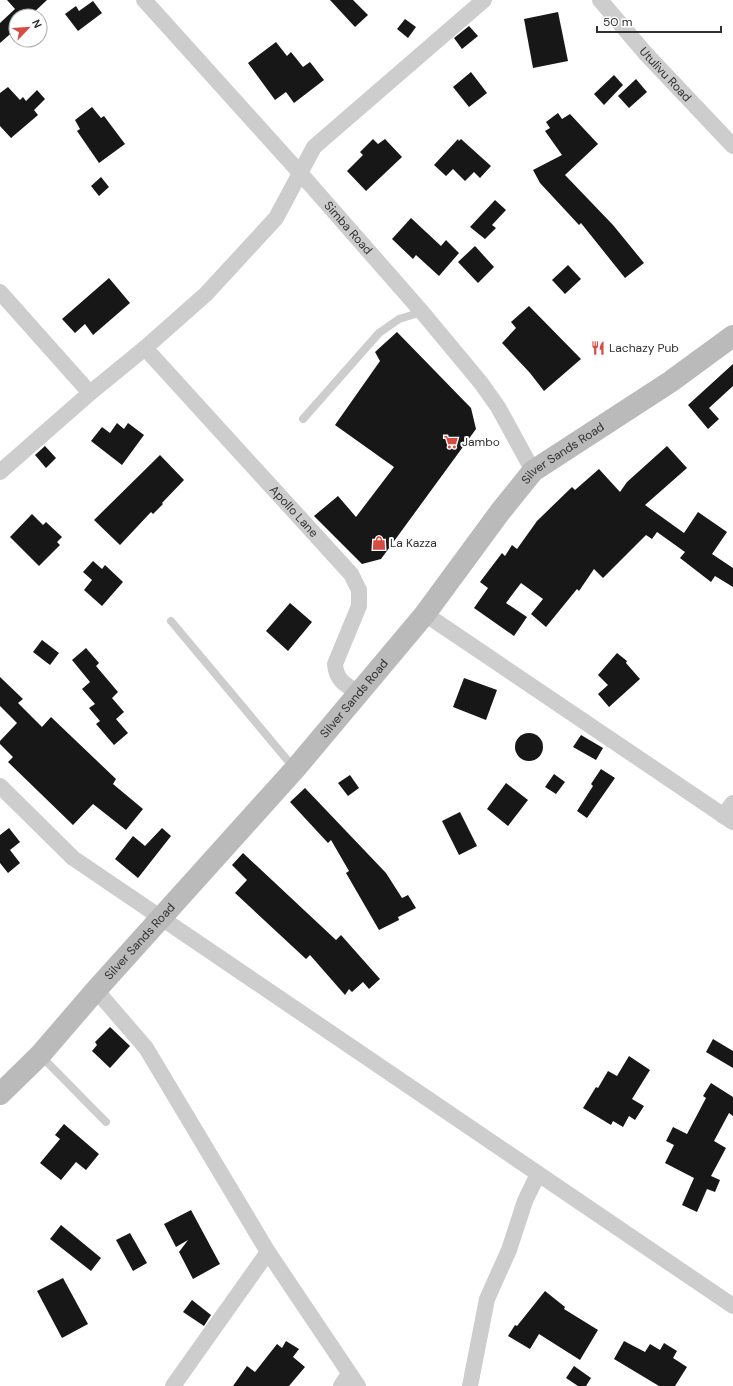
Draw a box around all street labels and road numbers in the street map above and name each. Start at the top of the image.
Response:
street label: Utulivu Road [636,44,695,105]
street label: Simba Road [321,198,376,258]
street label: Silver Sands Road [518,419,607,487]
street label: Apollo Lane [266,482,322,541]
street label: Silver Sands Road [316,656,392,741]
street label: Silver Sands Road [101,900,179,983]

